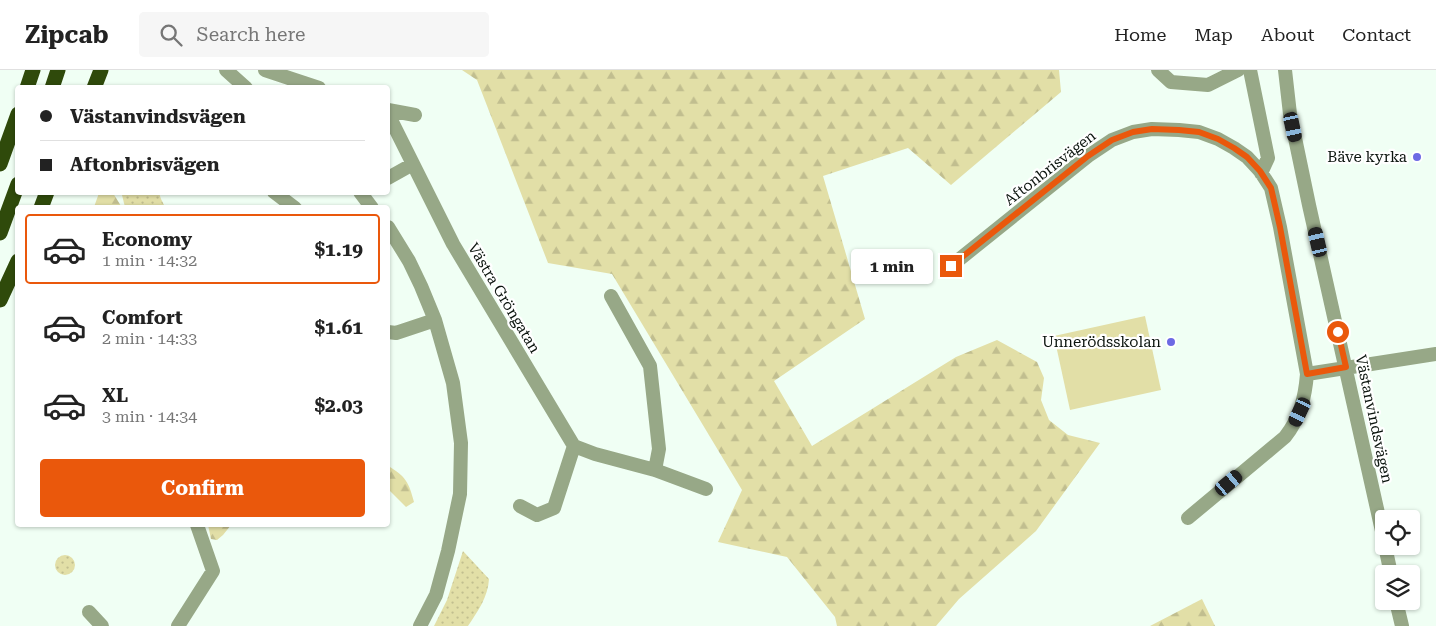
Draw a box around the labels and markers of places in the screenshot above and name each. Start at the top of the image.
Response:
place label: Bäve kyrka [1327,148,1407,166]
marker: Bäve kyrka [1411,151,1423,163]
place label: Unnerödsskolan [1042,333,1161,351]
marker: Unnerödsskolan [1165,336,1177,348]

